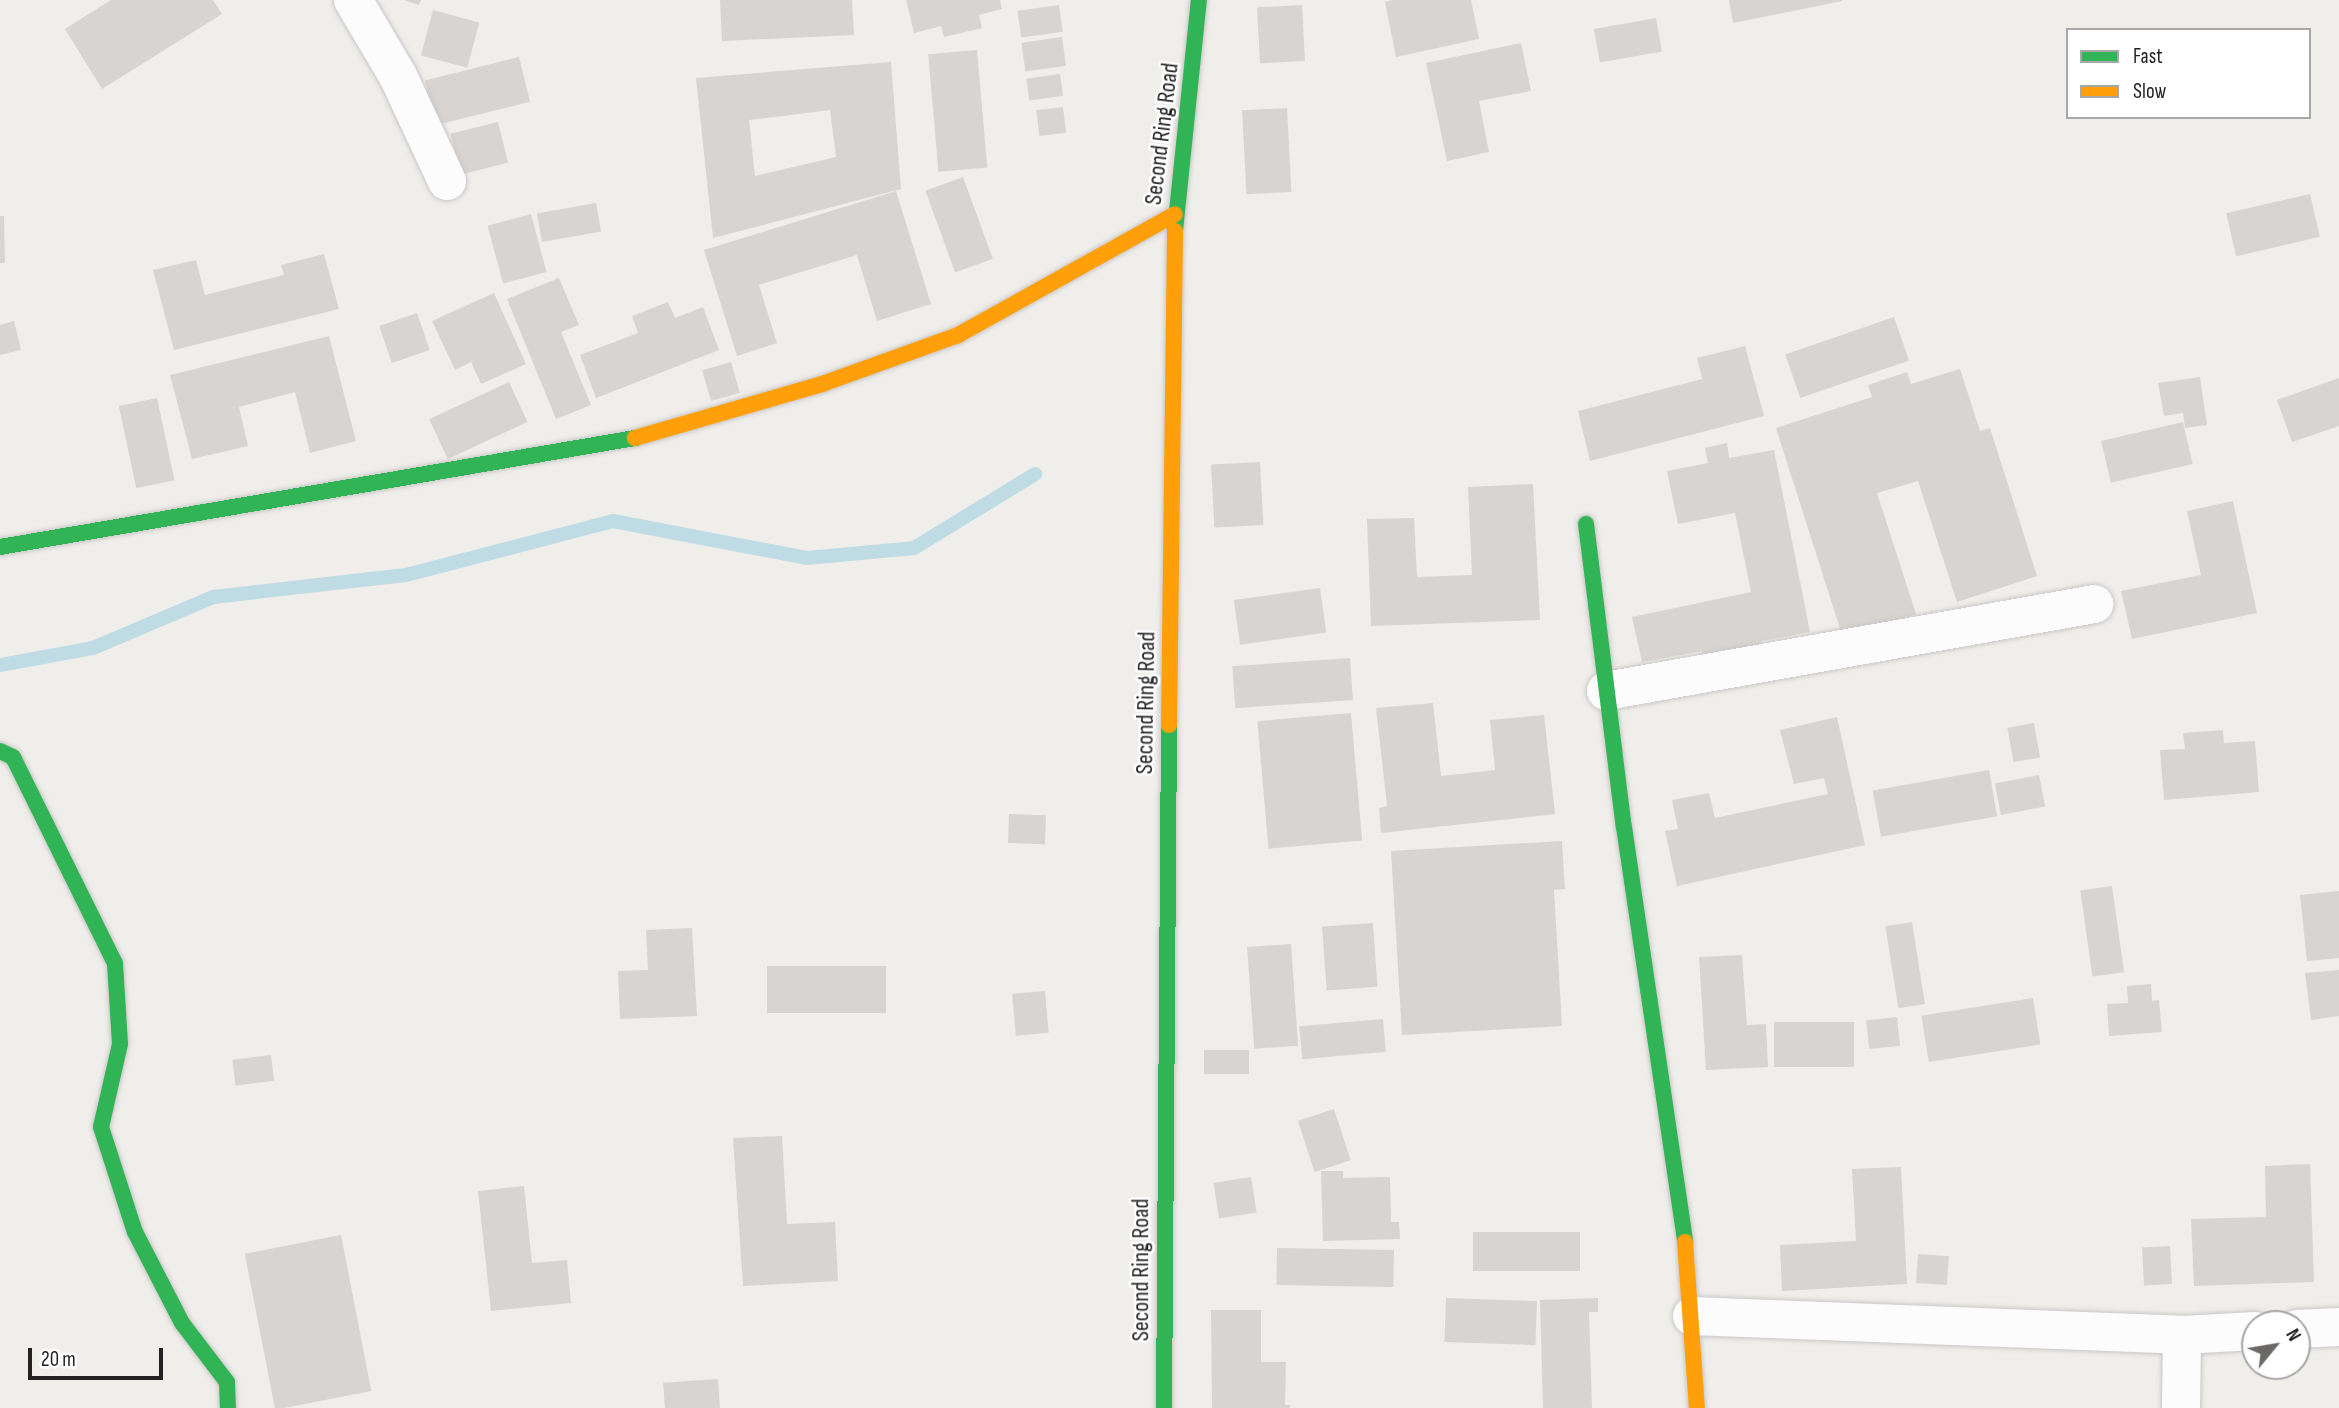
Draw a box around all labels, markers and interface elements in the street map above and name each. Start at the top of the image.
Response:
legend [2066,28,2311,119]
text: Fast [2133,44,2163,69]
street label: Second Ring Road [1139,61,1185,207]
text: Slow [2133,79,2166,104]
street label: Second Ring Road [1130,631,1162,775]
street label: Second Ring Road [1127,1199,1155,1341]
north arrow [2241,1310,2311,1380]
text: N [2280,1325,2305,1345]
scale bar [32,1334,166,1378]
text: 20 m [41,1347,76,1372]

